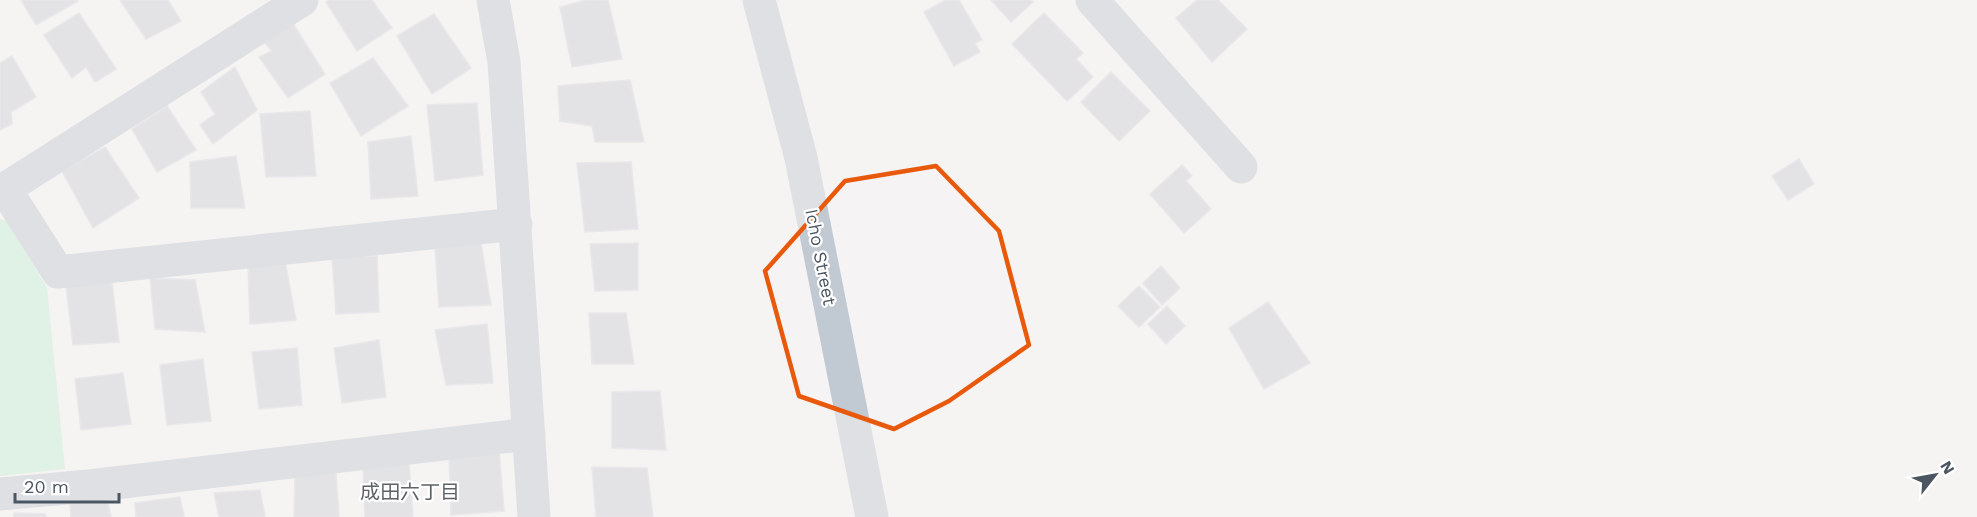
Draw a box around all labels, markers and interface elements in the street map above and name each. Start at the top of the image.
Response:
street label: Icho Street [801,207,841,307]
north arrow [1905,445,1965,505]
text: N [1936,458,1959,478]
scale bar [15,466,118,504]
text: 20 m [24,476,69,497]
district label: 成田六丁目 [360,480,460,504]

